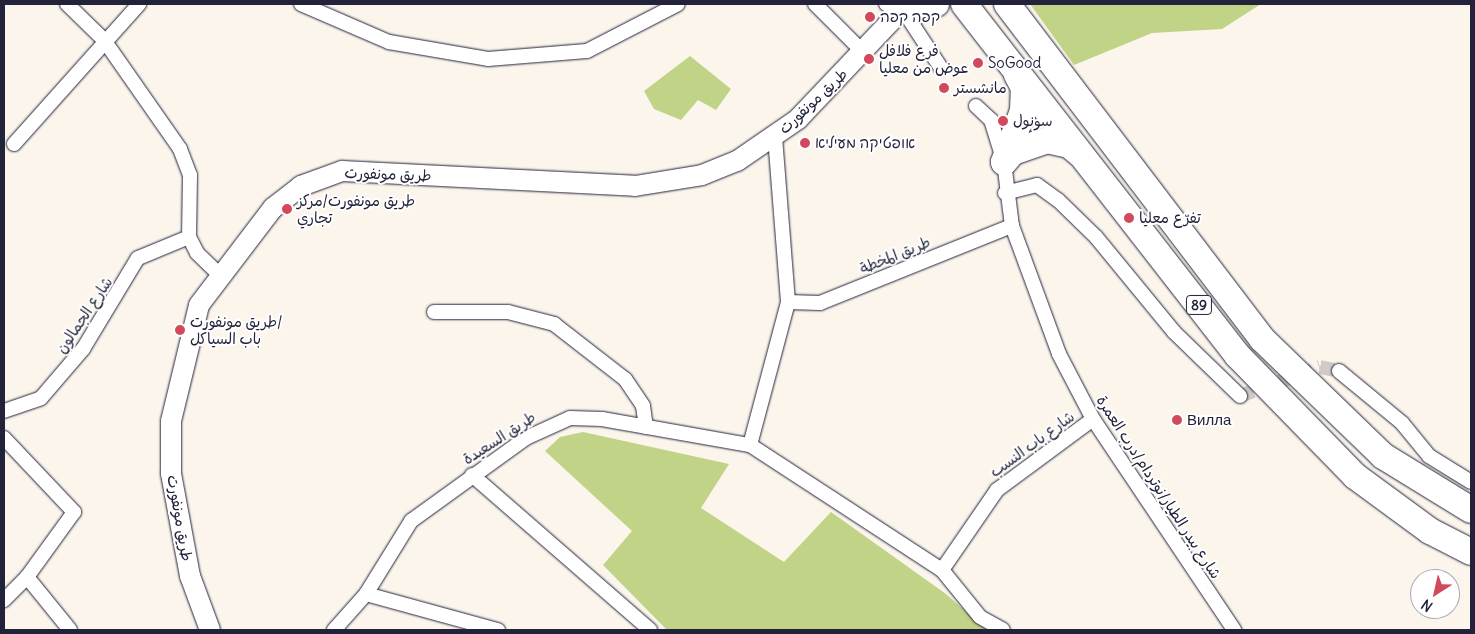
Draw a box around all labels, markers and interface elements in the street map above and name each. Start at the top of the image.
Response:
place label: קפה קפה [880,8,940,26]
marker: קפה קפה [864,11,876,23]
place label: فرع فلافل عوض من معليا [879,41,968,76]
marker: فرع فلافل عوض من معليا [863,53,875,65]
place label: SoGood [988,54,1041,72]
marker: SoGood [972,57,984,69]
street label: طريق مونفورت [775,65,851,137]
place label: مانشستر [954,79,1007,97]
marker: مانشستر [938,82,950,94]
place label: سونول [1013,112,1053,130]
marker: سونول [997,115,1009,127]
place label: אופטיקה מעיליא [815,134,915,152]
marker: אופטיקה מעיליא [799,137,811,149]
street label: طريق مونفورت [344,163,432,185]
place label: طريق مونفورت/مركز تجاري [297,191,415,226]
marker: طريق مونفورت/مركز تجاري [281,203,293,215]
place label: تفرّع معليا [1139,209,1201,227]
marker: تفرّع معليا [1123,212,1135,224]
street label: طريق المخطة [857,233,933,277]
street label: شارع الجمالون [52,273,116,357]
road number: 89 [1185,294,1213,316]
place label: طريق مونفورت/ باب السياكل [190,312,283,347]
marker: طريق مونفورت/ باب السياكل [174,324,186,336]
street label: شارع بيدر الطيار/نوتردام/درب العمرة [1093,392,1225,582]
street label: شارع باب النسب [986,407,1078,481]
street label: طريق السعيدة [459,408,539,468]
place label: Вилла [1187,411,1231,429]
marker: Вилла [1171,414,1183,426]
street label: طريق مونفورت [164,474,196,562]
north arrow [1410,569,1460,619]
text: N [1418,595,1436,616]

